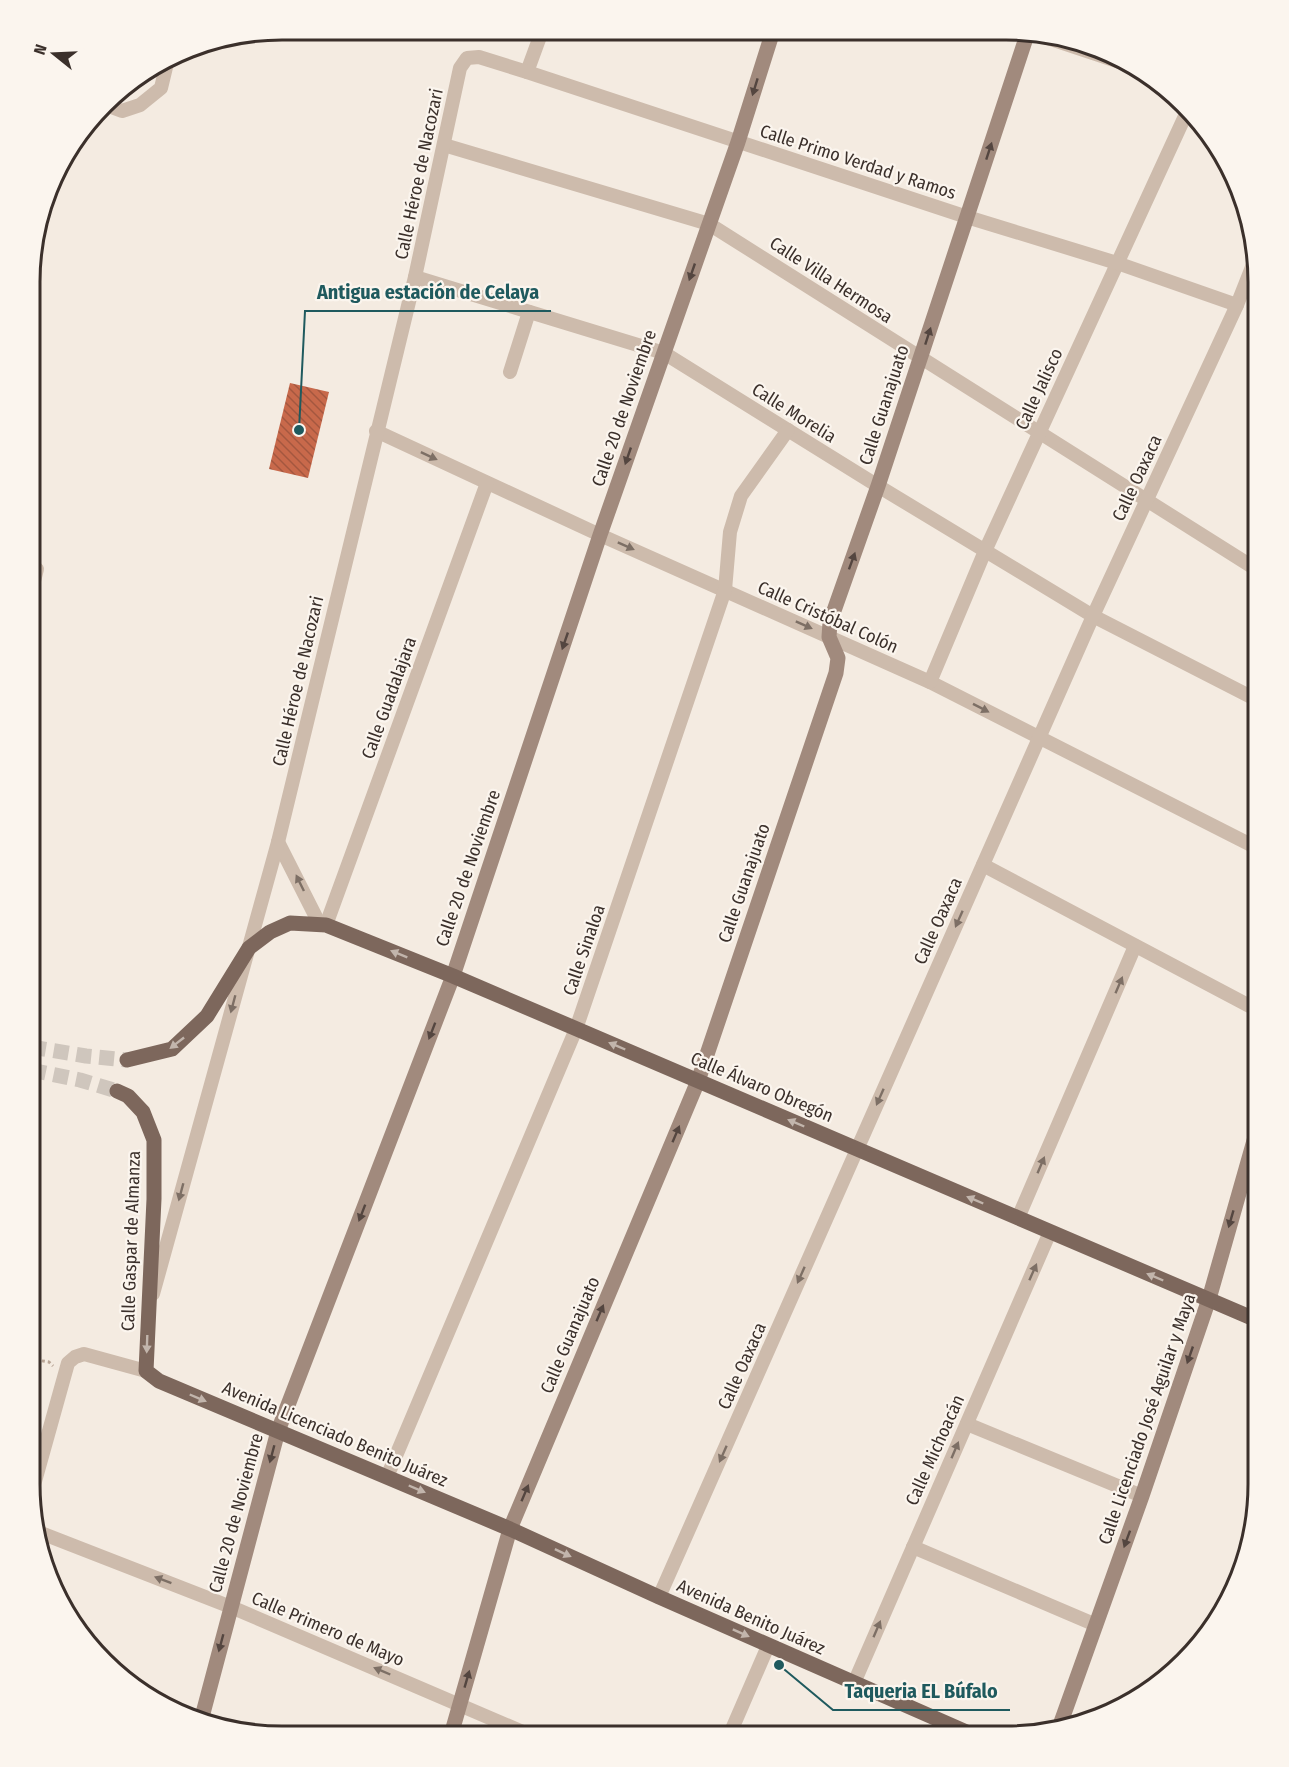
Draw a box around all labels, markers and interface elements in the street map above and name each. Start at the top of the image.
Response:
north arrow [24,24,84,84]
text: N [30,42,51,57]
one-way arrow [750,78,759,96]
street label: Calle Héroe de Nacozari [390,87,448,261]
street label: Calle Primo Verdad y Ramos [757,120,959,204]
one-way arrow [984,142,994,160]
street label: Calle Villa Hermosa [765,232,897,328]
one-way arrow [687,263,697,281]
callout: Antigua estación de Celaya [305,273,551,311]
text: Antigua estación de Celaya [316,280,539,304]
street label: Calle 20 de Noviembre [587,327,661,489]
one-way arrow [923,327,933,345]
street label: Calle Guanajuato [854,342,914,468]
street label: Calle Jalisco [1011,345,1067,433]
street label: Calle Morelia [748,378,840,448]
street label: Calle Oaxaca [1107,431,1167,525]
one-way arrow [622,447,632,465]
one-way arrow [421,451,439,461]
one-way arrow [617,542,634,551]
one-way arrow [847,552,857,570]
street label: Calle Cristóbal Colón [754,576,902,658]
street label: Calle Héroe de Nacozari [268,594,328,768]
one-way arrow [795,621,813,631]
one-way arrow [560,632,570,650]
street label: Calle Guadalajara [357,634,421,762]
one-way arrow [972,703,989,712]
street label: Calle 20 de Noviembre [431,787,505,949]
street label: Calle Guanajuato [713,820,775,946]
street label: Calle Oaxaca [909,874,967,968]
one-way arrow [295,875,304,892]
street label: Calle Sinaloa [558,902,610,998]
one-way arrow [954,910,964,928]
one-way arrow [389,949,407,959]
one-way arrow [1114,977,1123,994]
one-way arrow [228,995,238,1013]
one-way arrow [427,1022,437,1040]
one-way arrow [169,1037,185,1050]
one-way arrow [608,1041,626,1050]
street label: Calle Álvaro Obregón [687,1046,837,1127]
one-way arrow [875,1088,884,1106]
one-way arrow [787,1118,805,1128]
one-way arrow [671,1124,681,1142]
street label: Calle Gaspar de Almanza [117,1150,145,1332]
one-way arrow [1037,1156,1046,1173]
one-way arrow [176,1183,186,1201]
one-way arrow [966,1195,984,1205]
one-way arrow [357,1204,366,1222]
one-way arrow [1226,1210,1235,1228]
one-way arrow [1028,1262,1038,1280]
one-way arrow [797,1267,806,1284]
one-way arrow [1146,1272,1163,1281]
street label: Calle Guanajuato [536,1273,604,1397]
street label: Calle Licenciado José Aguilar y Maya [1094,1291,1200,1547]
one-way arrow [595,1304,605,1322]
street label: Calle Oaxaca [713,1319,771,1413]
one-way arrow [143,1335,152,1354]
one-way arrow [1185,1346,1194,1364]
street label: Avenida Licenciado Benito Juárez [219,1376,451,1492]
street label: Calle Michoacán [901,1391,969,1509]
one-way arrow [189,1394,207,1403]
street label: Calle 20 de Noviembre [204,1431,268,1595]
one-way arrow [950,1441,960,1459]
one-way arrow [267,1445,276,1463]
one-way arrow [718,1445,727,1462]
one-way arrow [408,1484,426,1494]
one-way arrow [520,1484,530,1502]
one-way arrow [1121,1531,1131,1549]
one-way arrow [555,1548,573,1558]
street label: Avenida Benito Juárez [673,1574,829,1660]
one-way arrow [154,1575,172,1584]
street label: Calle Primero de Mayo [248,1587,408,1671]
one-way arrow [872,1620,882,1638]
one-way arrow [732,1629,749,1638]
one-way arrow [216,1634,226,1652]
one-way arrow [372,1666,390,1676]
one-way arrow [463,1670,472,1688]
callout: Taqueria EL Búfalo [833,1672,1010,1710]
text: Taqueria EL Búfalo [844,1679,998,1703]

